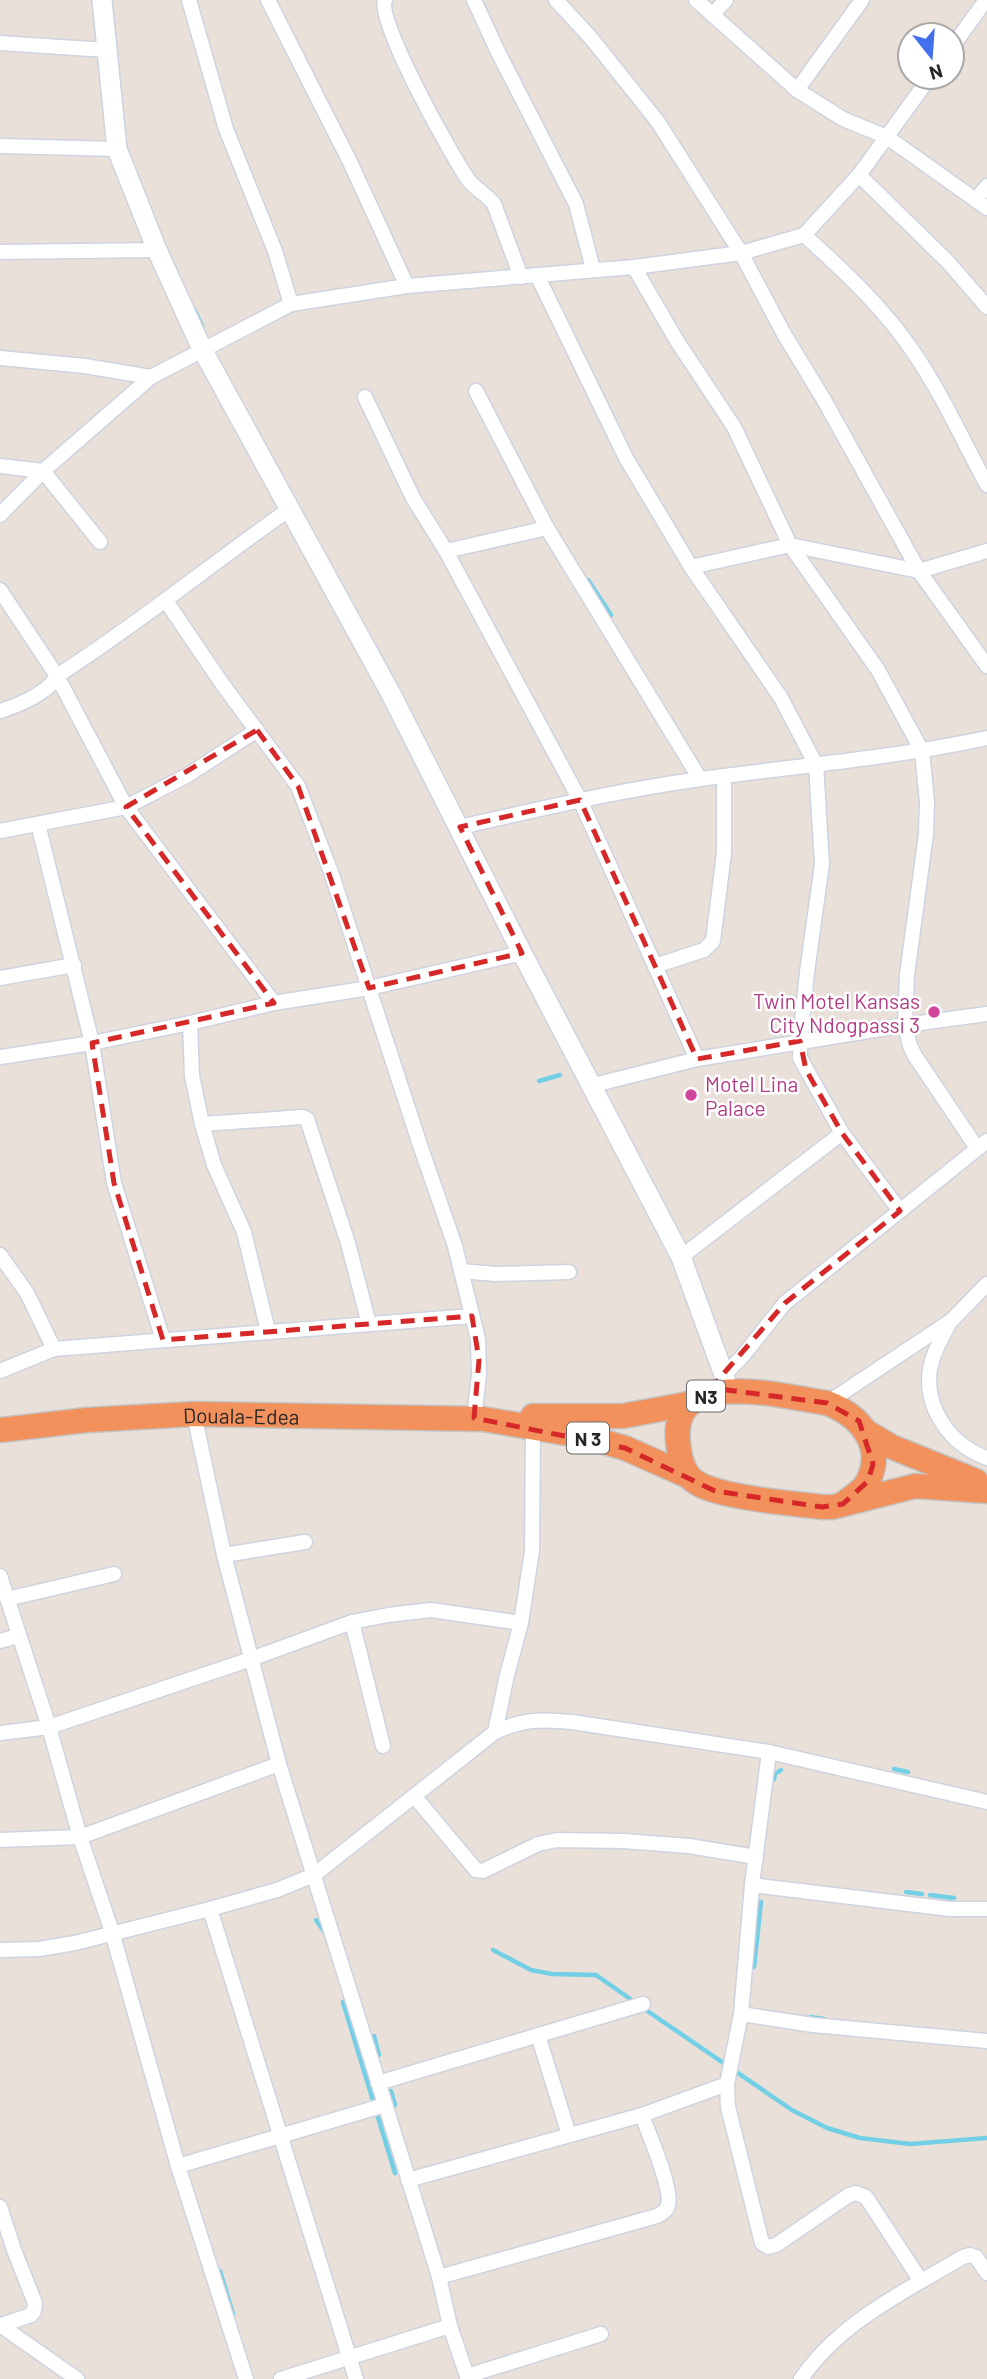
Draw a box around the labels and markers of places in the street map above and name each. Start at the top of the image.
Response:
place label: Twin Motel Kansas City Ndogpassi 3 [753,988,920,1037]
marker: Twin Motel Kansas City Ndogpassi 3 [926,1004,942,1020]
place label: Motel Lina Palace [705,1071,798,1120]
marker: Motel Lina Palace [683,1087,699,1103]

